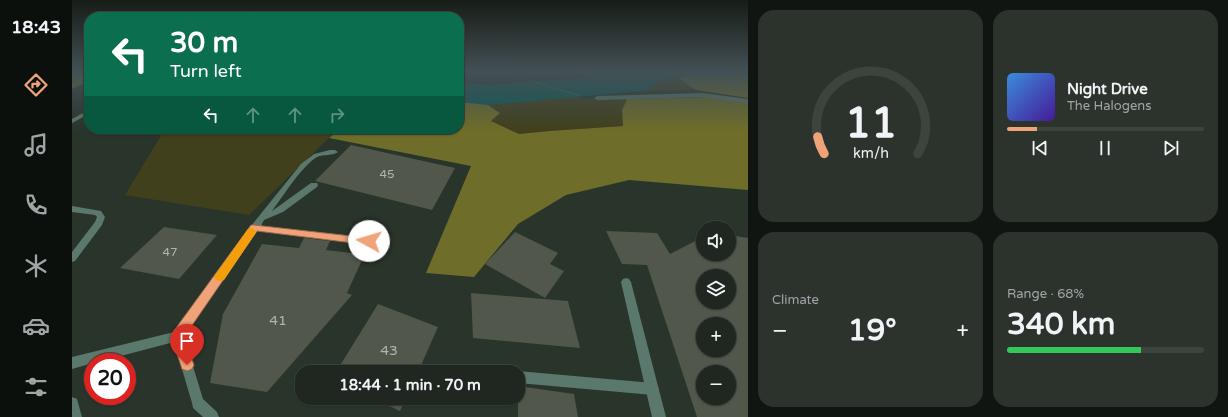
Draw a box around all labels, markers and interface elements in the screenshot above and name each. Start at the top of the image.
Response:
text: 18:43 [11,16,61,38]
text: 30 m [170,26,238,60]
icon: left [104,28,156,80]
text: Turn left [170,60,242,82]
icon: directions [22,71,50,99]
text: Night Drive [1067,80,1148,98]
text: The Halogens [1067,98,1151,114]
text: 11 [844,99,897,149]
icon: left [200,104,222,126]
icon: ahead [242,104,264,126]
icon: ahead [284,104,306,126]
icon: right [326,104,348,126]
icon: music [22,131,50,159]
icon: previous [1029,137,1051,159]
icon: pause [1094,137,1116,159]
icon: next [1160,137,1182,159]
text: km/h [853,145,888,162]
house number: 45 [379,167,395,181]
icon: phone [22,191,50,219]
position arrow [348,220,390,262]
map controls [696,221,736,405]
button: sound [696,221,736,261]
house number: 47 [162,245,178,259]
icon: climate [22,252,50,280]
button: layers [696,269,736,309]
text: Range · 68% [1007,286,1084,302]
text: Climate [772,292,819,308]
text: 340 km [1007,306,1115,343]
icon: car [22,312,50,340]
house number: 41 [269,312,287,329]
text: 19° [848,312,897,349]
button: + [696,317,736,357]
text: − [772,318,788,344]
text: + [957,318,969,344]
pin [170,324,204,365]
icon: arrive [176,330,198,352]
house number: 43 [380,342,398,359]
speed limit sign: 20 [84,353,136,405]
button: − [696,365,736,405]
icon: filters [22,373,50,401]
text: 18:44 · 1 min · 70 m [339,376,481,394]

